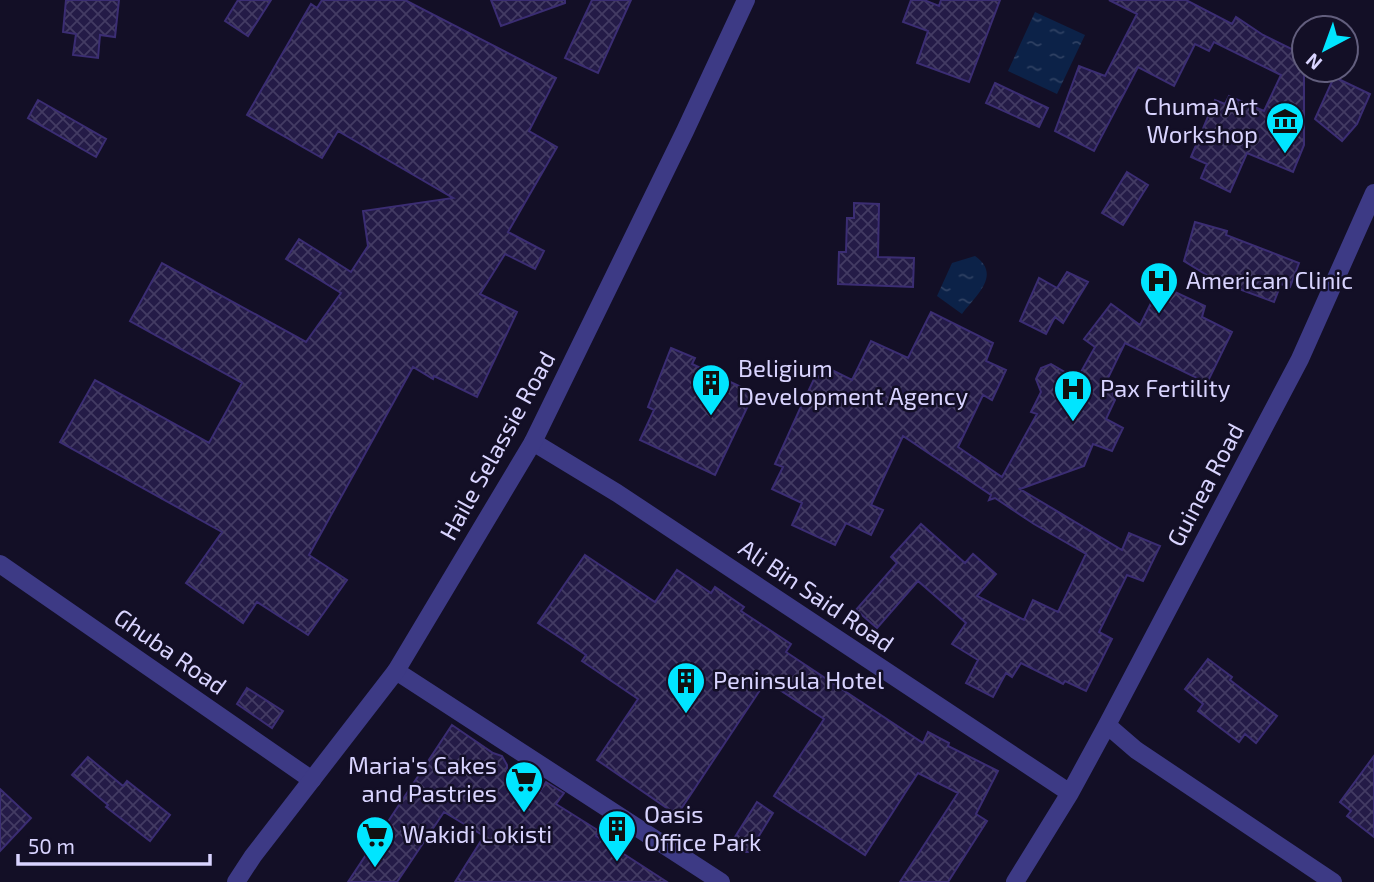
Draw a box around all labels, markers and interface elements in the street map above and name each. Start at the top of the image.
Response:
north arrow [1290,14,1360,84]
text: N [1301,49,1326,75]
place label: Chuma Art Workshop [1144,91,1258,148]
museum icon: Chuma Art Workshop [1264,100,1306,155]
hospital icon: American Clinic [1138,260,1180,315]
place label: American Clinic [1186,265,1353,294]
street label: Haile Selassie Road [433,346,561,545]
place label: Beligium Development Agency [738,353,968,410]
building icon: Beligium Development Agency [690,362,732,417]
hospital icon: Pax Fertility [1052,368,1094,423]
place label: Pax Fertility [1100,373,1231,402]
street label: Guinea Road [1160,418,1249,551]
street label: Ali Bin Said Road [734,532,900,657]
street label: Ghuba Road [109,602,232,700]
building icon: Peninsula Hotel [665,660,707,715]
place label: Peninsula Hotel [713,665,884,694]
place label: Maria's Cakes and Pastries [348,750,497,807]
supermarket icon: Maria's Cakes and Pastries [503,759,545,814]
place label: Oasis Office Park [644,799,761,856]
building icon: Oasis Office Park [596,808,638,863]
supermarket icon: Wakidi Lokisti [354,814,396,869]
place label: Wakidi Lokisti [402,819,552,848]
scale bar [18,822,210,866]
text: 50 m [28,833,75,858]

